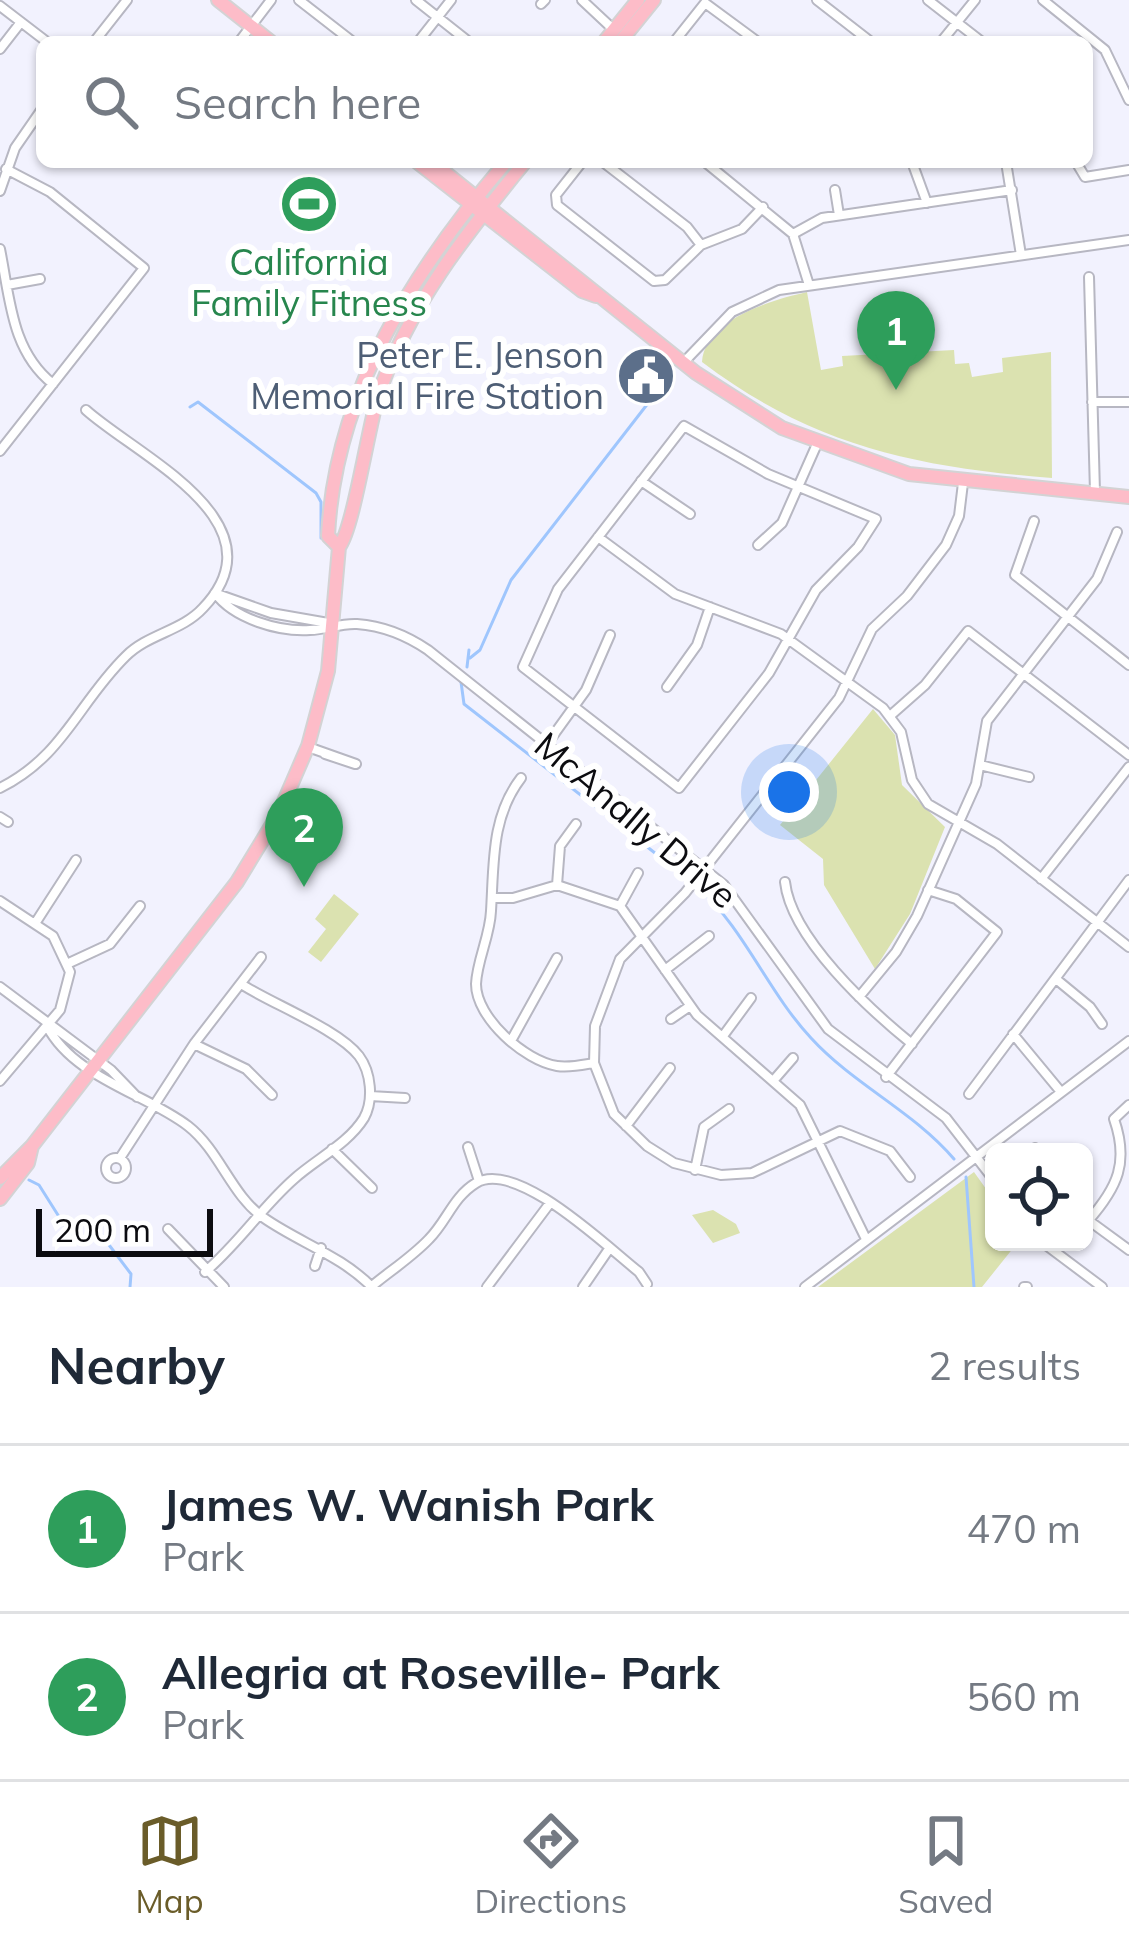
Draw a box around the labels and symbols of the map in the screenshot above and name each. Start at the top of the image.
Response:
sports icon: California Family Fitness [278,173,340,235]
place label: California Family Fitness [191,239,427,325]
pin: 1 [857,291,935,390]
place label: Peter E. Jenson Memorial Fire Station [250,332,604,418]
public building icon: Peter E. Jenson Memorial Fire Station [615,345,677,407]
street label: McAnally Drive [526,722,747,917]
your location [759,762,819,822]
pin: 2 [265,788,343,887]
scale bar [36,1203,213,1256]

